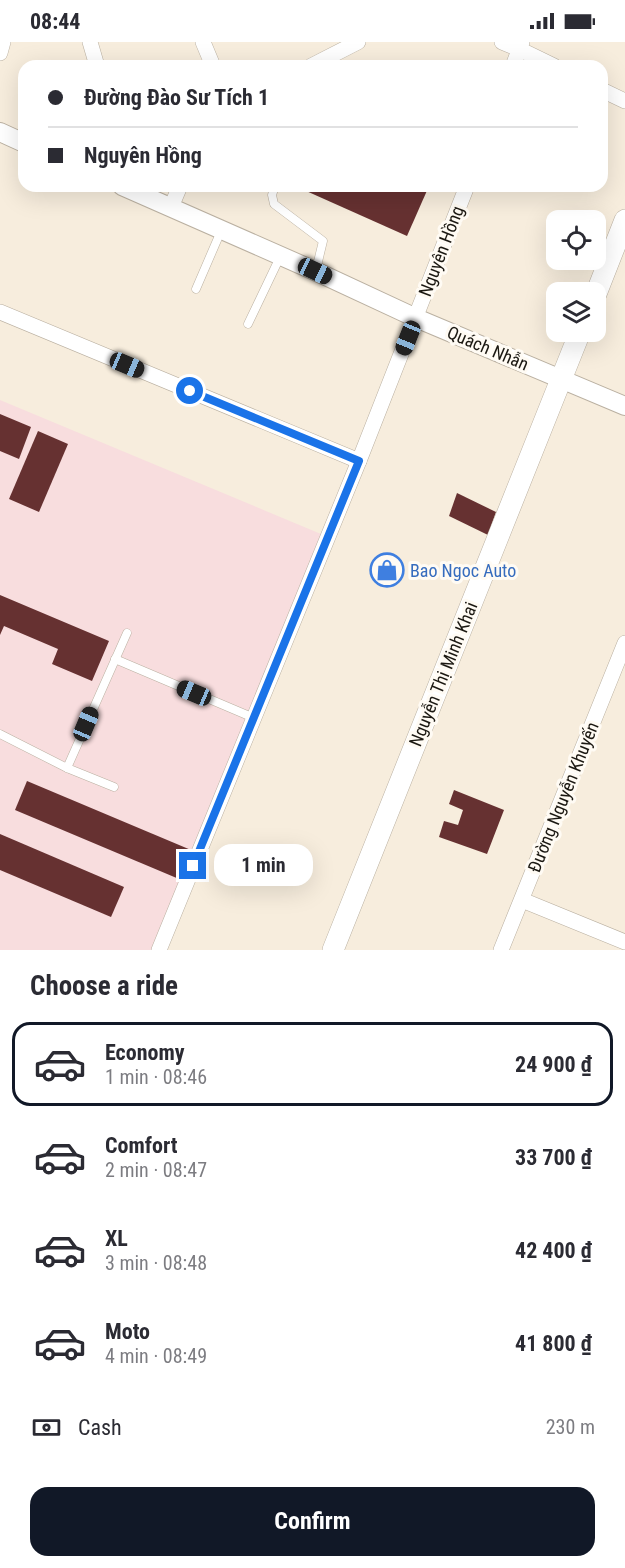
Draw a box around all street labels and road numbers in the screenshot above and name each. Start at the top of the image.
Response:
street label: Nguyên Hồng [414,203,468,299]
street label: Quách Nhẫn [444,321,532,375]
street label: Nguyễn Thị Minh Khai [404,599,482,749]
street label: Đường Nguyễn Khuyến [523,719,603,875]

